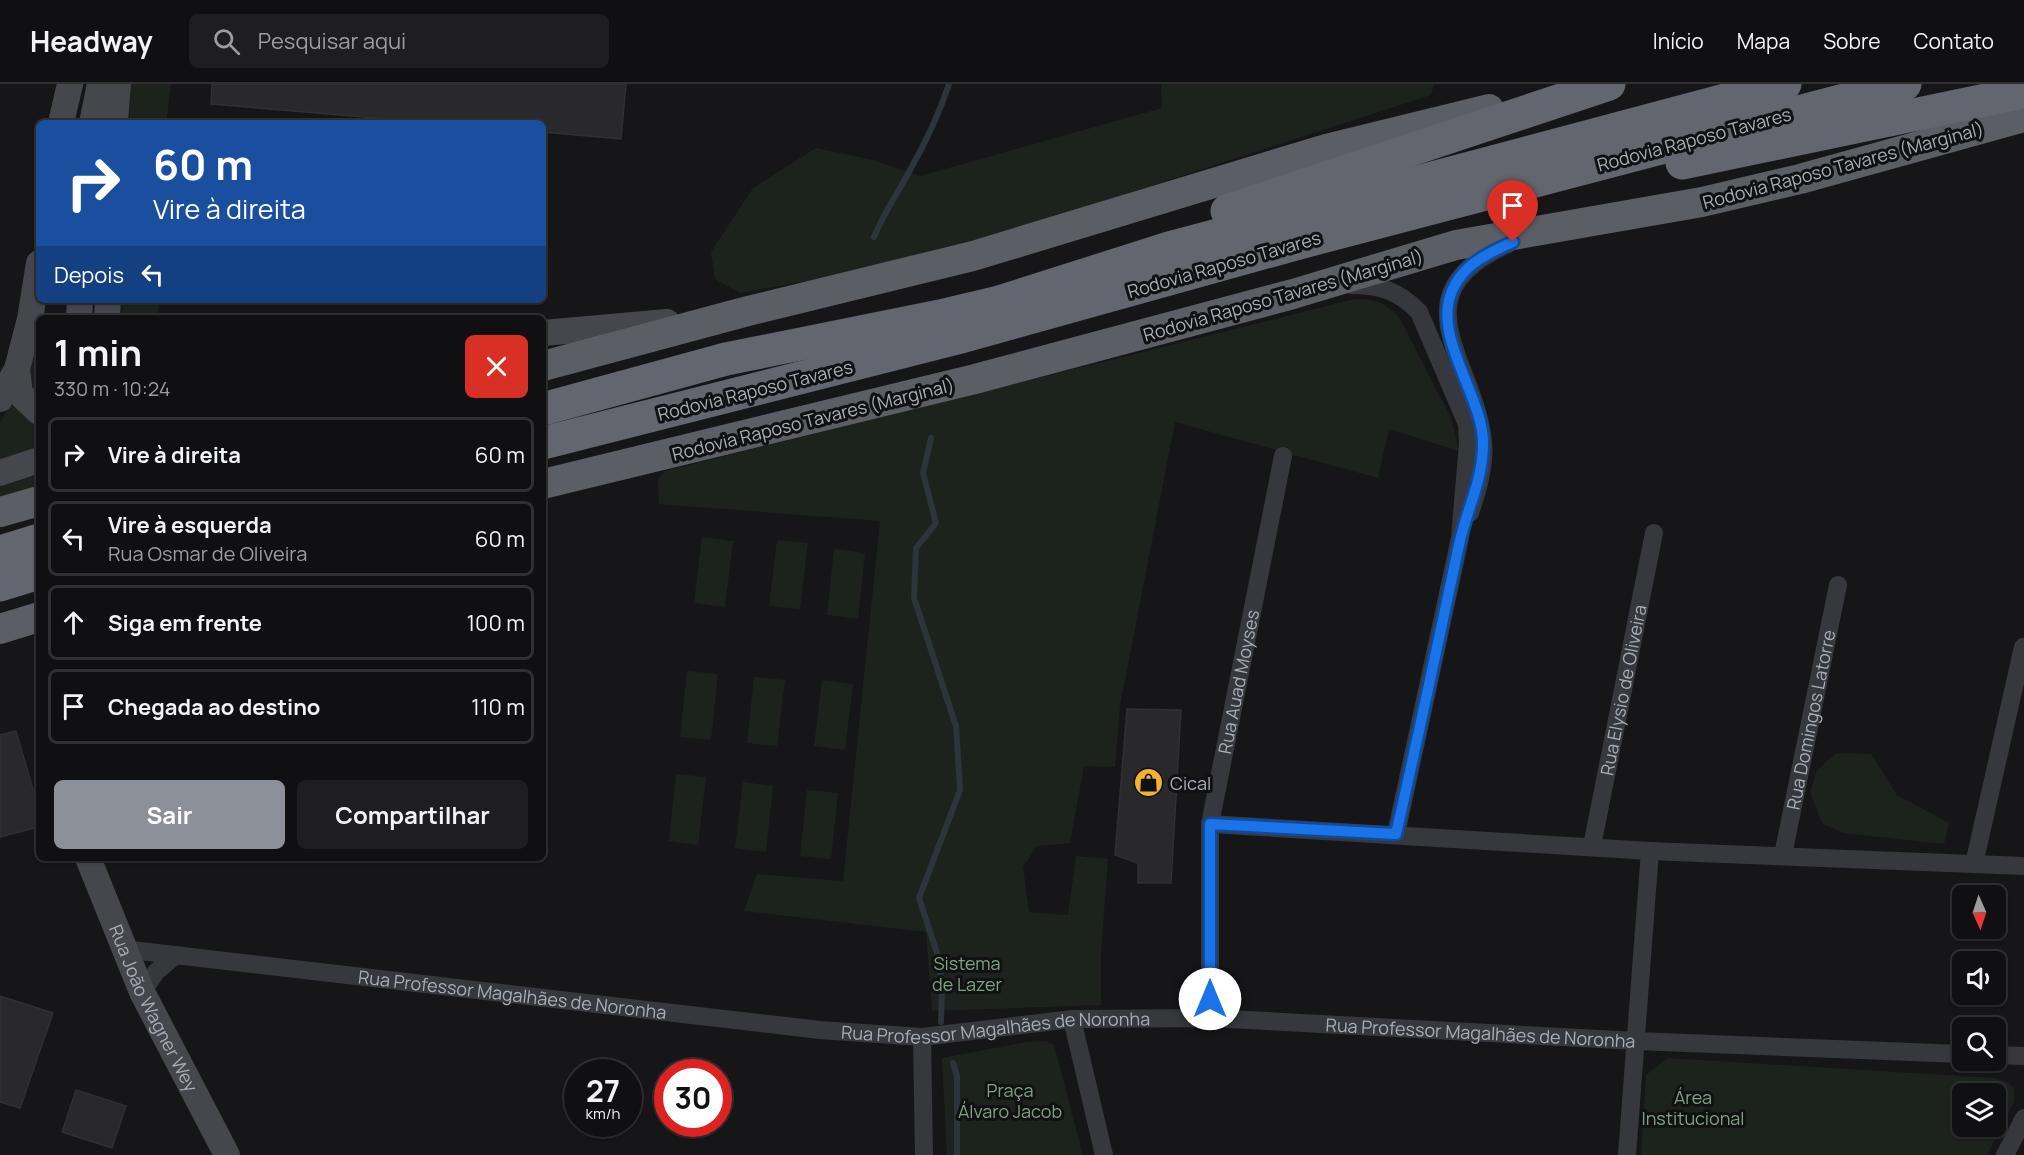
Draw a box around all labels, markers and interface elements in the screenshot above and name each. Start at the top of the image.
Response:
search box [189,14,609,68]
text: Headway [30,22,153,60]
icon: search [210,25,243,58]
text: Pesquisar aqui [258,26,406,56]
text: Início [1653,27,1704,55]
text: Mapa [1737,27,1790,55]
text: Sobre [1823,27,1881,55]
text: Contato [1914,27,1994,55]
street label: Rodovia Raposo Tavares [1594,102,1794,176]
street label: Rodovia Raposo Tavares (Marginal) [1700,116,1986,214]
text: 60 m [153,135,253,193]
icon: right [54,144,132,222]
pin [1487,180,1538,242]
icon: arrive [1496,189,1529,222]
text: Vire à direita [153,190,306,227]
street label: Rodovia Raposo Tavares [1124,225,1324,303]
street label: Rodovia Raposo Tavares (Marginal) [1140,243,1426,347]
icon: left [136,258,169,291]
text: Depois [54,260,124,290]
text: 1 min [54,328,142,377]
button: close [465,335,528,398]
street label: Rodovia Raposo Tavares [655,354,855,426]
street label: Rodovia Raposo Tavares (Marginal) [669,372,957,466]
text: 330 m · 10:24 [54,375,171,402]
icon: right [57,438,90,471]
text: Vire à direita [108,440,241,470]
text: 60 m [475,440,525,470]
text: Vire à esquerda [108,510,272,540]
icon: left [57,522,90,555]
text: 60 m [475,524,525,554]
text: Rua Osmar de Oliveira [108,540,307,567]
street label: Rua Elysio de Oliveira [1594,603,1652,777]
icon: ahead [57,606,90,639]
text: Siga em frente [108,608,262,638]
text: 100 m [467,608,525,638]
street label: Rua Auad Moyses [1212,608,1264,756]
street label: Rua Domingos Latorre [1781,628,1841,812]
icon: arrive [57,690,90,723]
text: Chegada ao destino [108,692,320,722]
text: 110 m [471,692,525,722]
shop icon: Cical [1133,767,1165,799]
place label: Cical [1170,771,1211,795]
button: Sair [54,780,285,849]
button: Compartilhar [297,780,528,849]
north arrow [1952,885,2006,939]
map controls [1952,885,2006,1137]
street label: Rua João Wagner Wey [104,921,204,1096]
park label: Sistema de Lazer [932,951,1002,996]
button: sound [1952,951,2006,1005]
street label: Rua Professor Magalhães de Noronha [357,964,668,1024]
position arrow [1178,967,1242,1031]
street label: Rua Professor Magalhães de Noronha [840,1006,1150,1049]
street label: Rua Professor Magalhães de Noronha [1325,1012,1636,1053]
button: search [1952,1017,2006,1071]
speed limit sign: 30 [654,1059,732,1137]
text: 27 [586,1070,620,1111]
park label: Praça Álvaro Jacob [958,1078,1062,1123]
button: layers [1952,1083,2006,1137]
park label: Área Institucional [1641,1085,1745,1130]
text: km/h [586,1103,620,1124]

